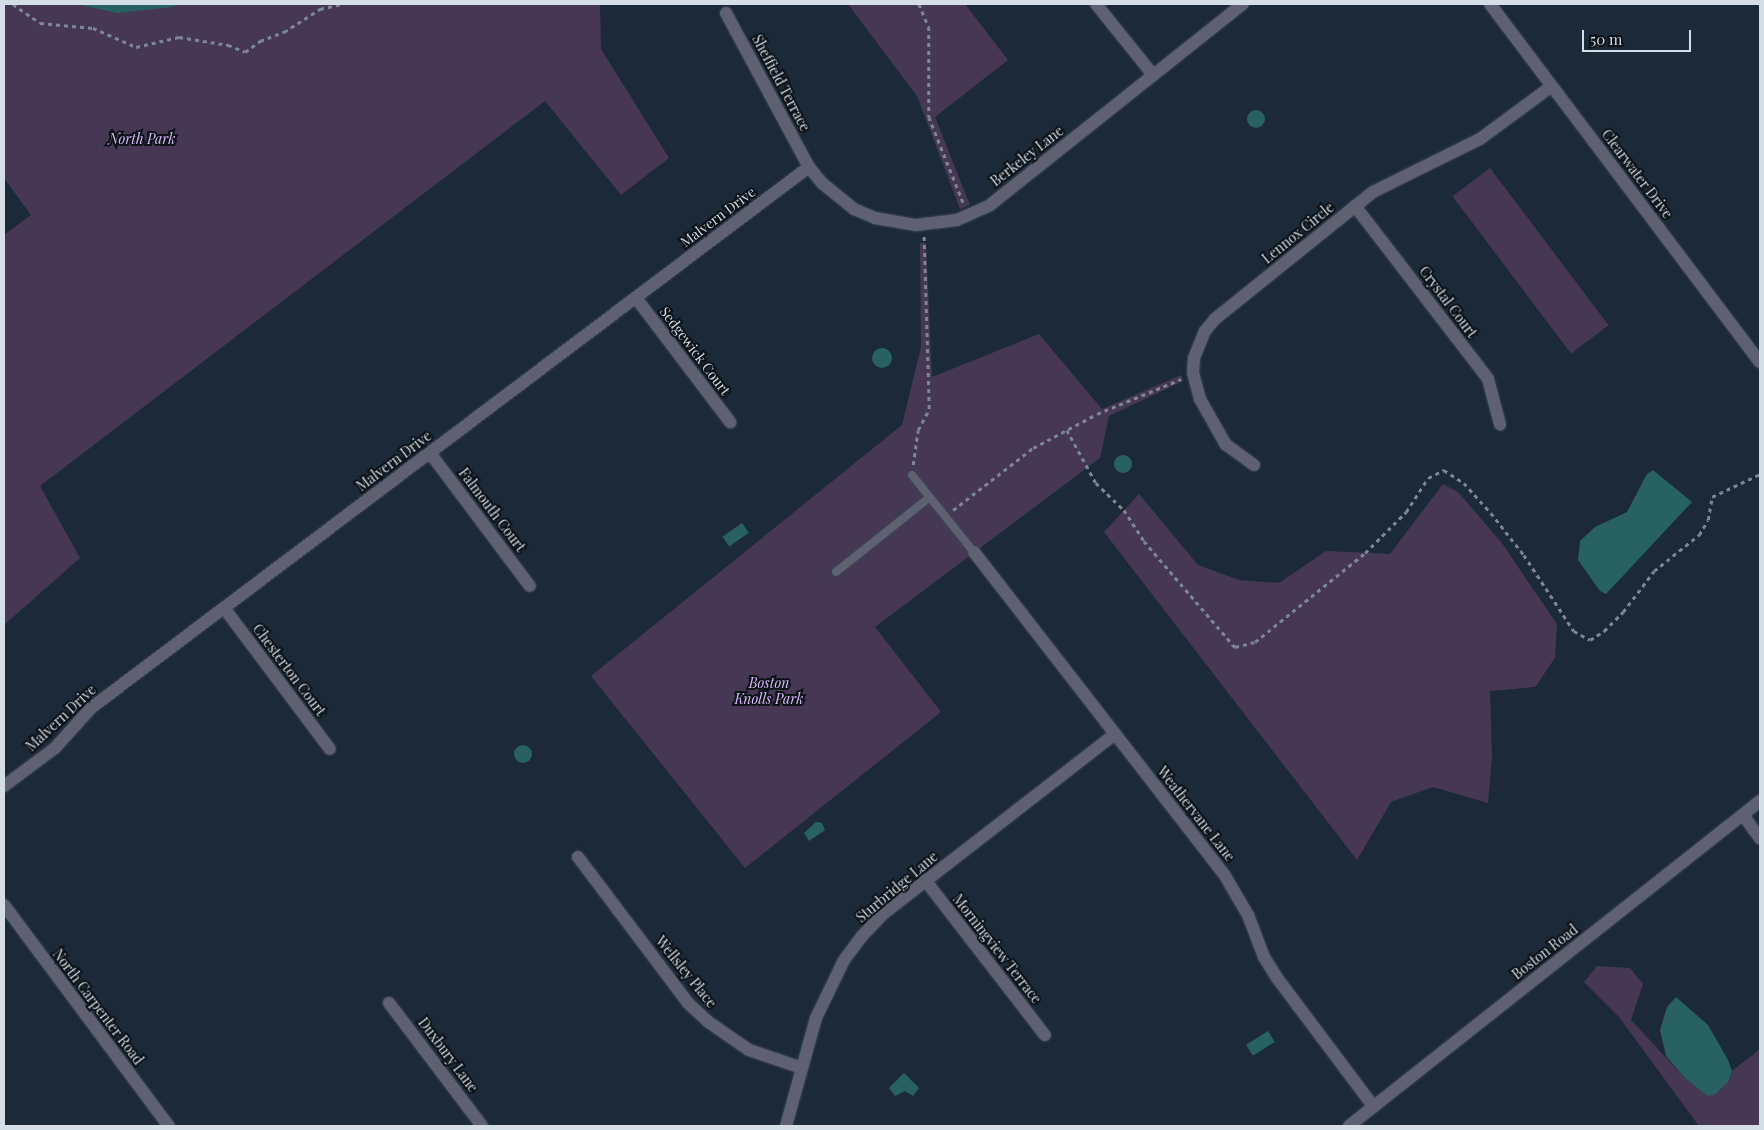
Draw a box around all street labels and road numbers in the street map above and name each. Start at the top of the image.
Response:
street label: Sheffield Terrace [748,32,814,134]
street label: Berkeley Lane [987,122,1067,190]
street label: Clearwater Drive [1598,126,1676,222]
street label: Malvern Drive [677,183,759,251]
street label: Lennox Circle [1259,199,1337,267]
street label: Crystal Court [1416,263,1480,341]
street label: Sedgewick Court [656,303,734,399]
street label: Malvern Drive [353,427,435,495]
street label: Falmouth Court [455,465,529,555]
street label: Chesterton Court [249,621,329,719]
street label: Malvern Drive [23,681,99,755]
street label: Weathervane Lane [1154,763,1238,865]
street label: Sturbridge Lane [853,848,941,926]
street label: Morningview Terrace [949,891,1045,1007]
street label: Boston Road [1509,921,1581,983]
street label: Wellsley Place [652,933,720,1011]
street label: North Carpenter Road [49,946,147,1068]
street label: Duxbury Lane [415,1014,481,1096]

